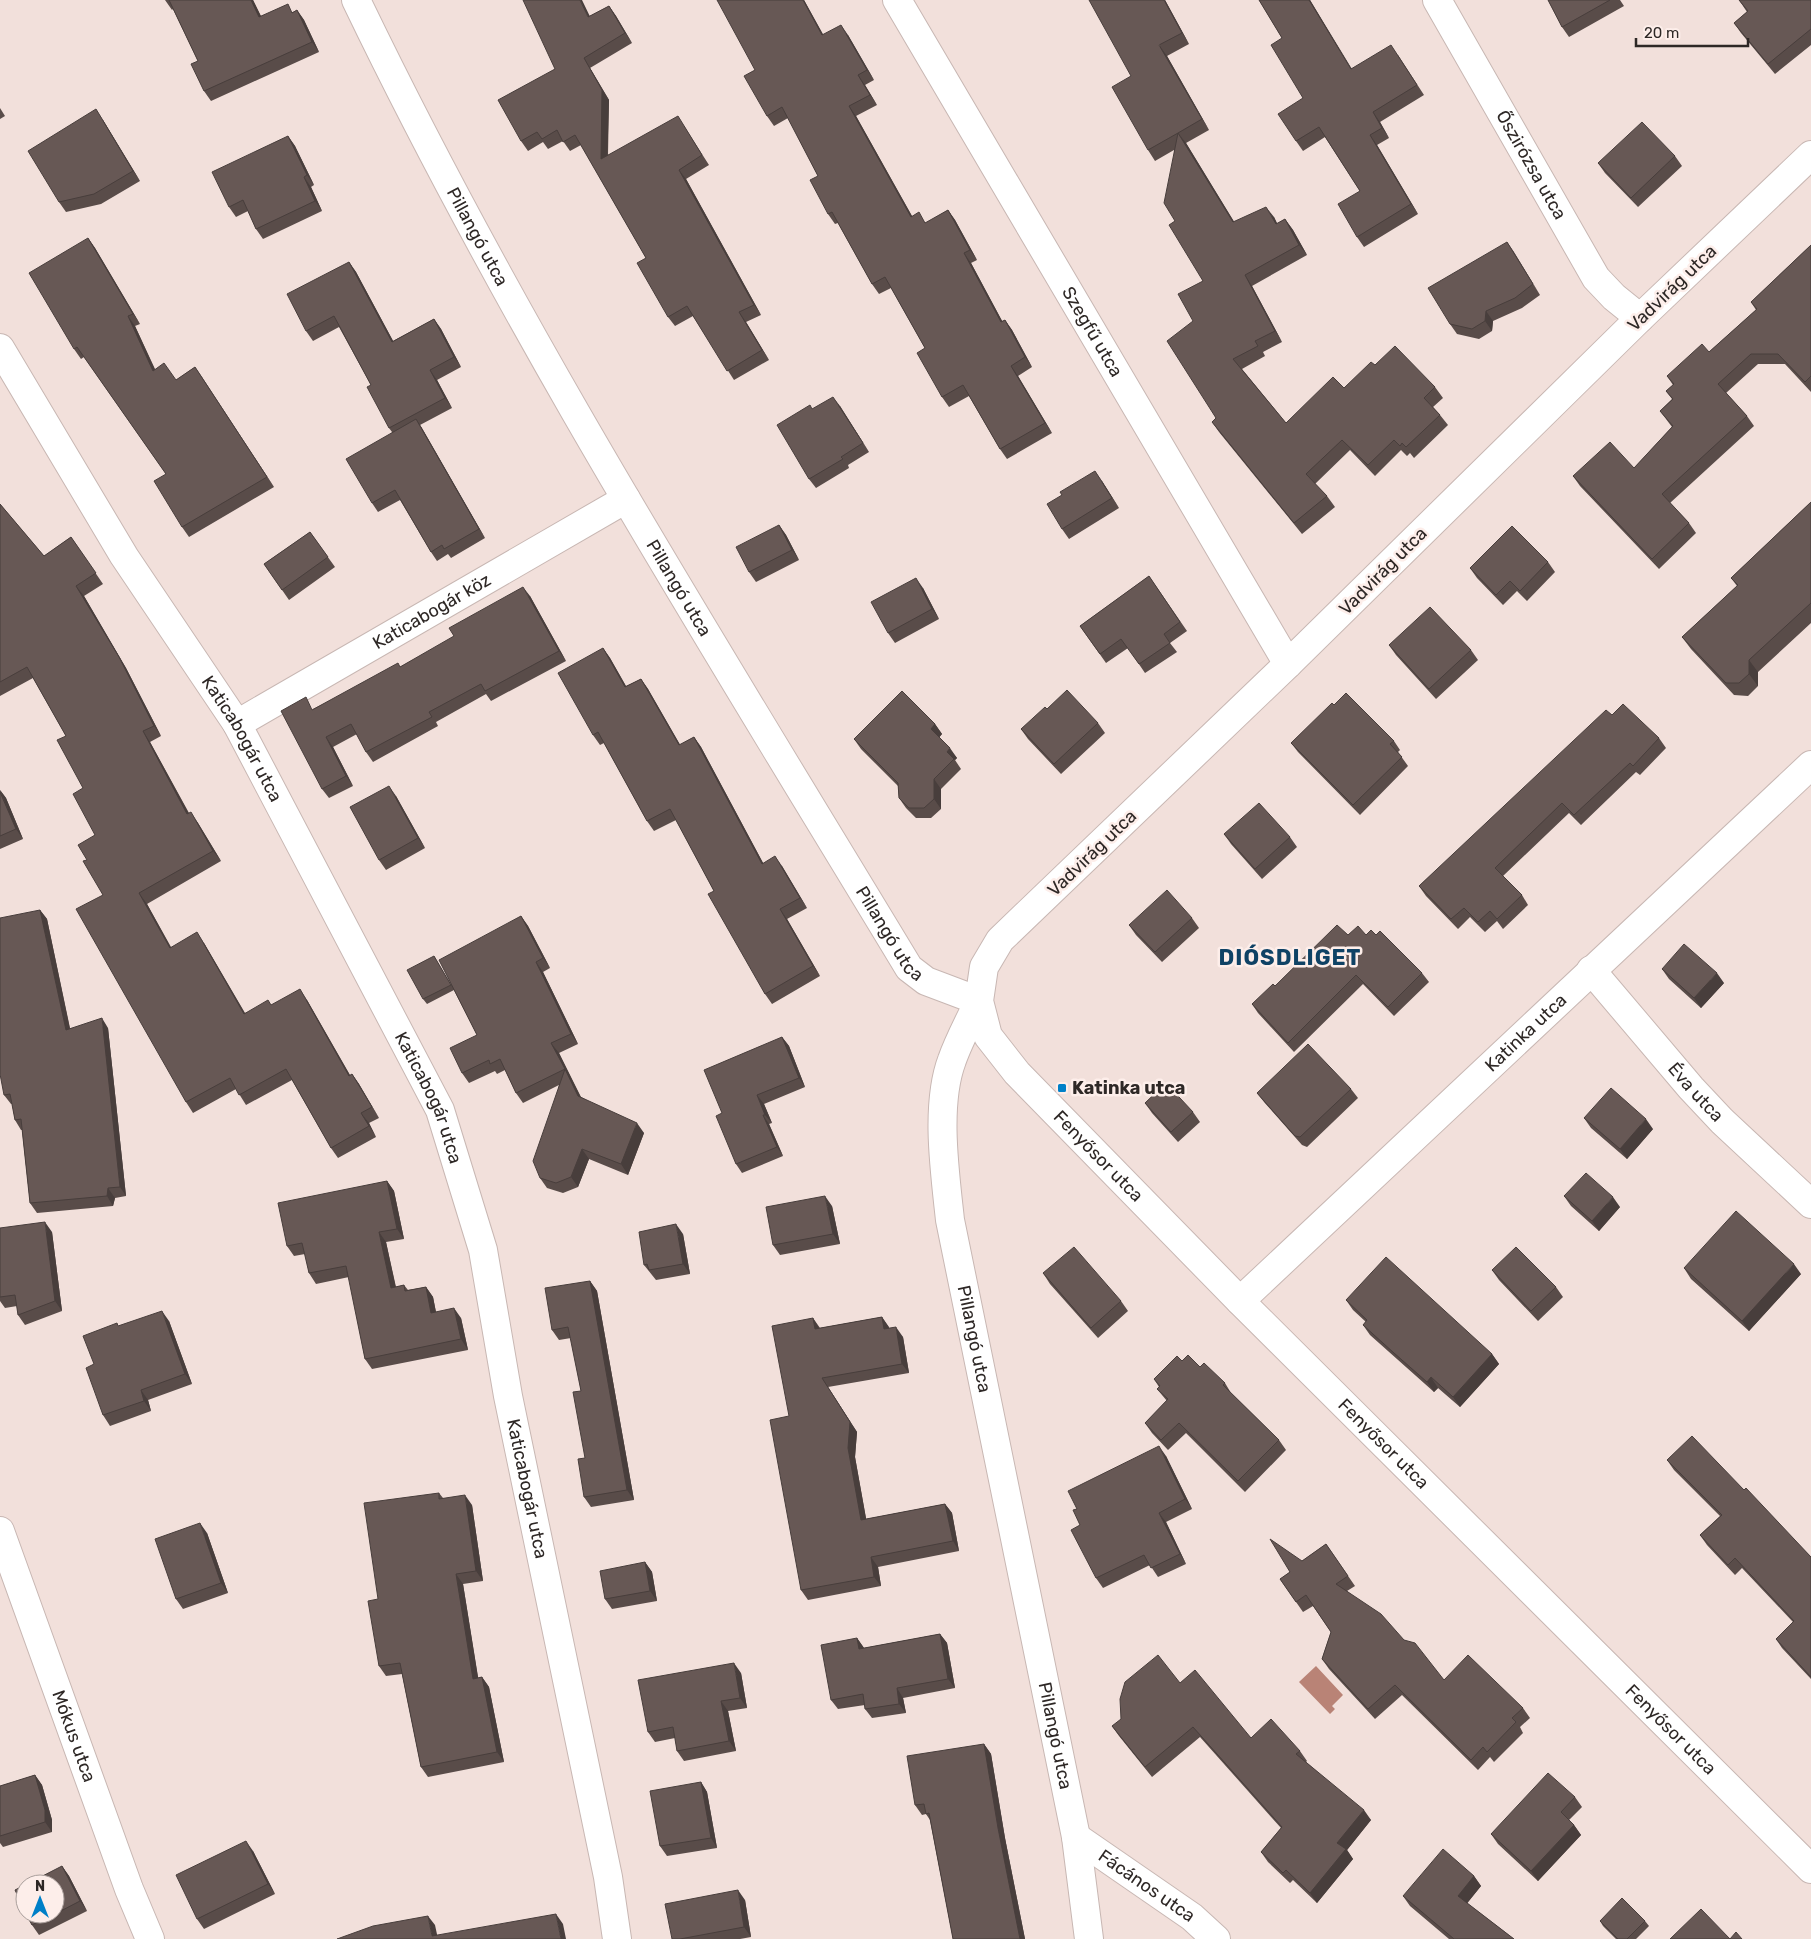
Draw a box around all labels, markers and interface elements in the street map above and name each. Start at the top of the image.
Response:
scale bar [1636,15,1748,47]
text: 20 m [1644,24,1679,42]
street label: Őszirózsa utca [1491,106,1571,223]
street label: Pillangó utca [442,184,513,290]
street label: Vadvirág utca [1623,240,1721,336]
street label: Szegfű utca [1057,283,1127,381]
street label: Vadvirág utca [1334,522,1432,620]
street label: Pillangó utca [641,536,716,640]
street label: Katicabogár köz [369,569,495,654]
street label: Katicabogár utca [197,672,287,806]
street label: Vadvirág utca [1043,805,1141,901]
street label: Pillangó utca [851,882,928,986]
district label: DIÓSDLIGET [1219,944,1361,971]
street label: Katinka utca [1480,989,1571,1076]
street label: Katicabogár utca [390,1028,467,1166]
street label: Éva utca [1663,1058,1728,1127]
place label: Katinka utca [1072,1077,1185,1099]
marker: Katinka utca [1056,1082,1068,1094]
street label: Fenyősor utca [1049,1106,1148,1206]
street label: Pillangó utca [953,1283,996,1394]
street label: Fenyősor utca [1334,1394,1434,1494]
street label: Katicabogár utca [502,1417,553,1561]
street label: Pillangó utca [1034,1680,1077,1791]
street label: Fenyősor utca [1621,1680,1721,1779]
street label: Mókus utca [47,1687,101,1785]
street label: Fácános utca [1094,1845,1199,1927]
north arrow [15,1874,65,1924]
text: N [35,1878,45,1895]

